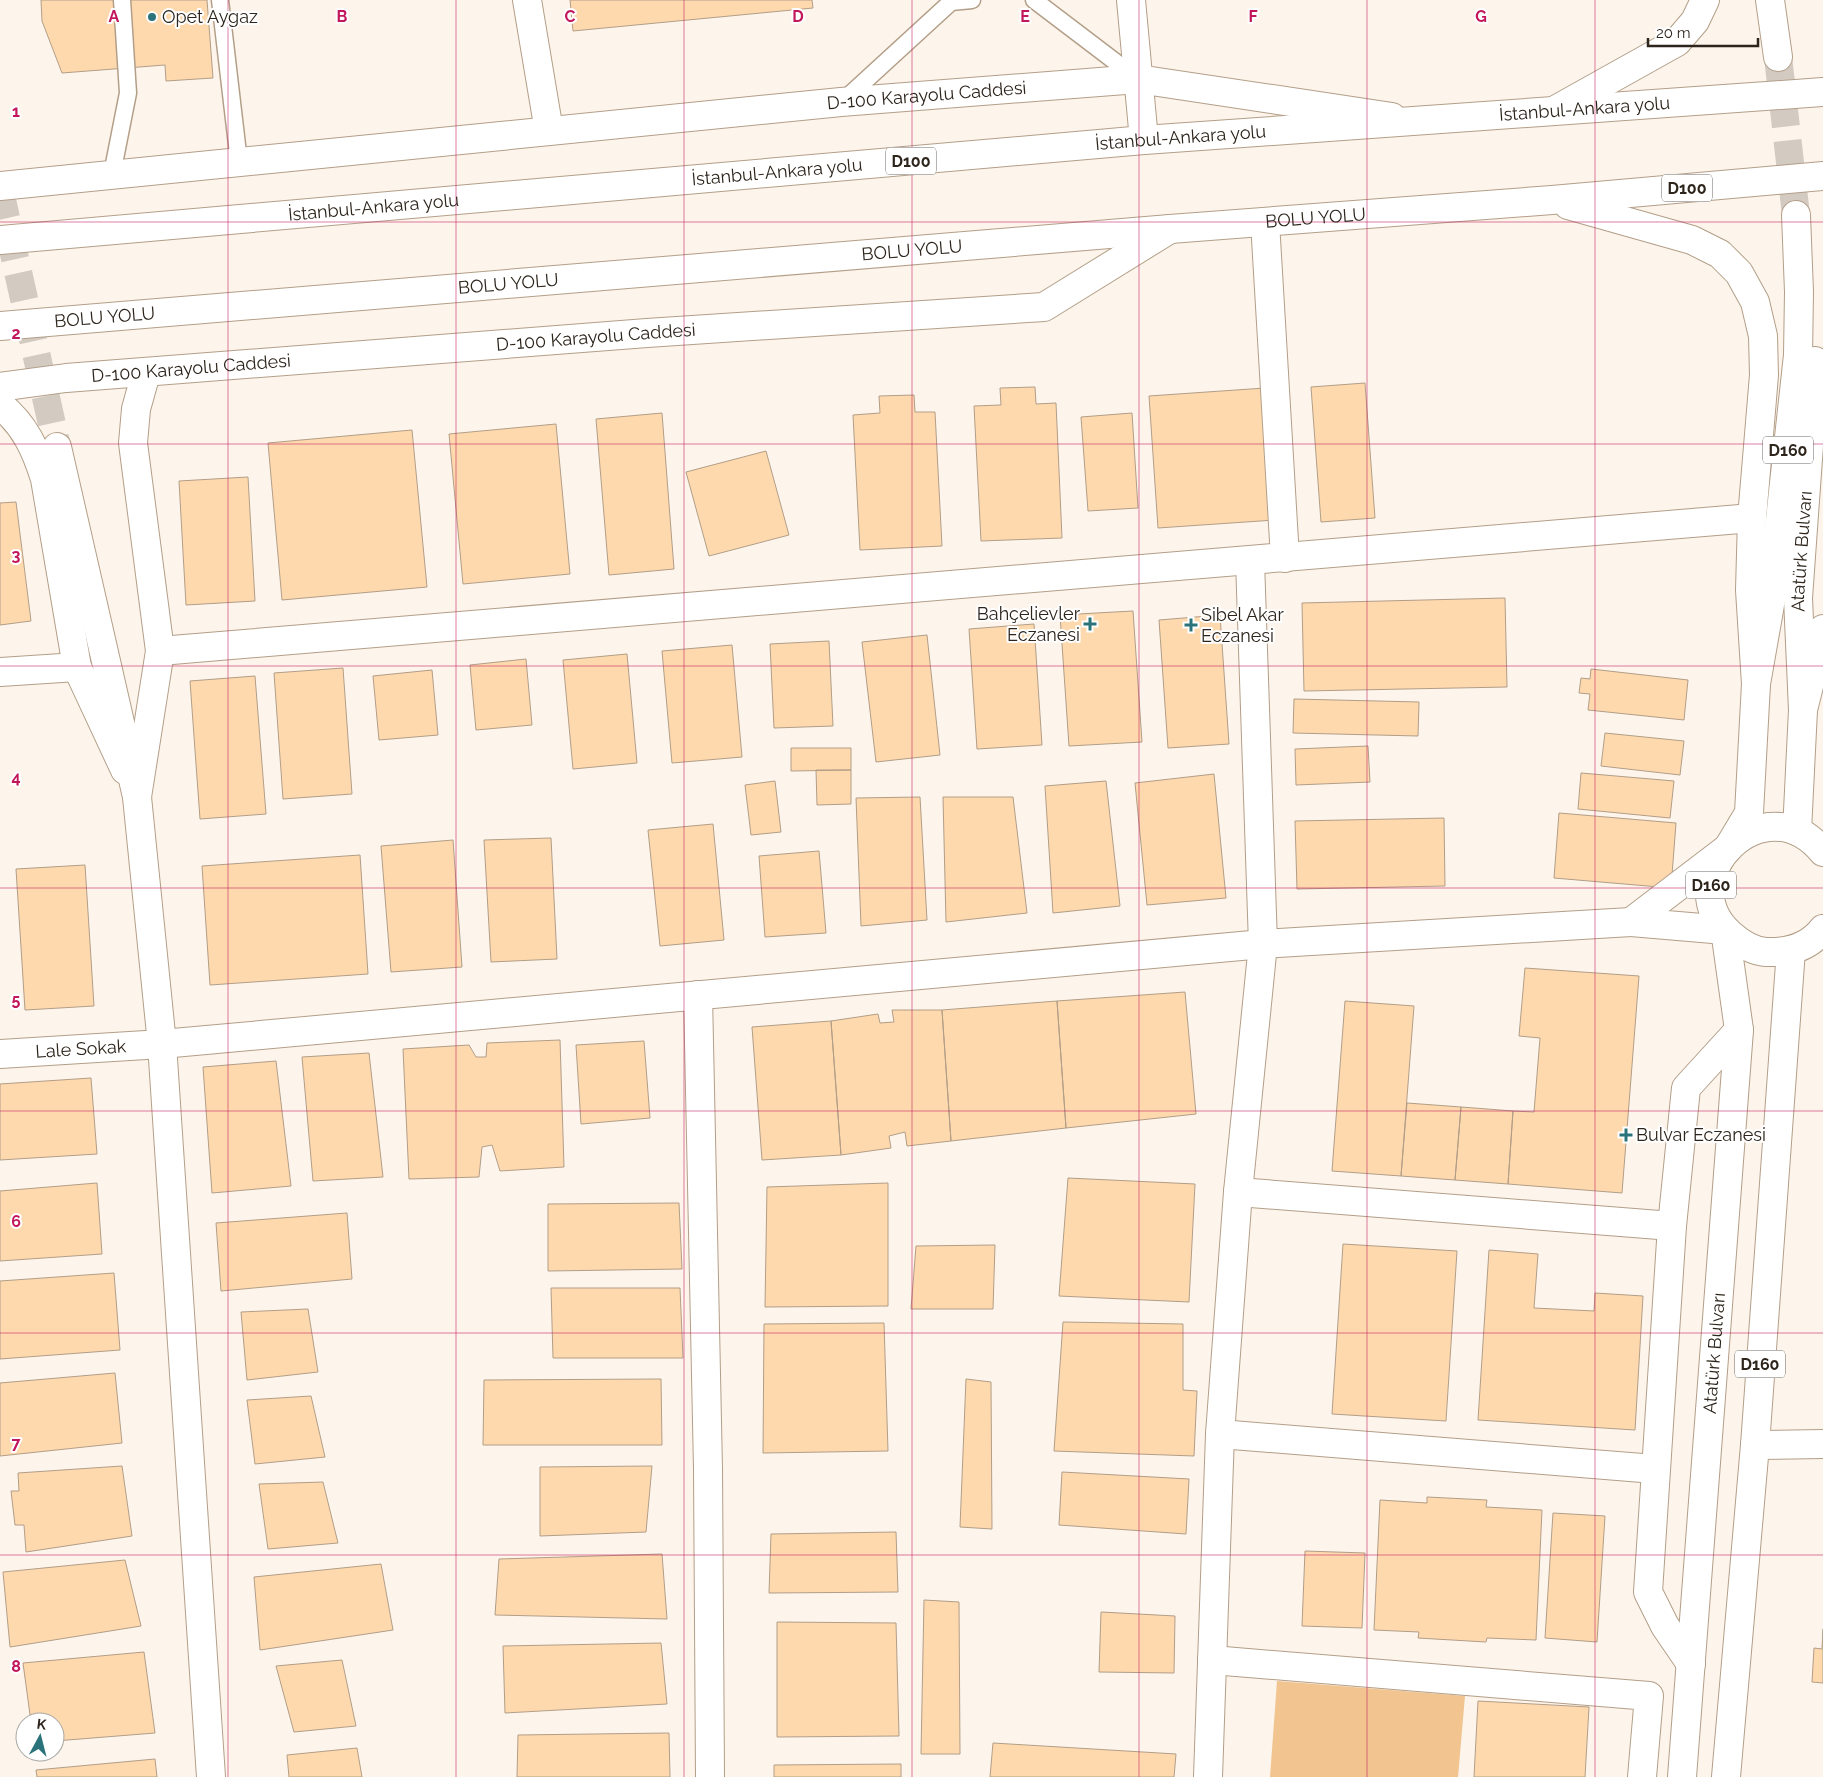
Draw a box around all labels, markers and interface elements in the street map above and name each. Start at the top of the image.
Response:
place label: Opet Aygaz [162,6,258,27]
text: A [109,7,120,26]
text: B [337,7,348,26]
text: C [565,7,576,26]
text: D [792,7,804,26]
text: E [1020,7,1030,26]
text: F [1248,7,1258,26]
text: G [1475,7,1487,26]
marker: Opet Aygaz [146,11,158,23]
scale bar [1648,15,1758,47]
text: 20 m [1656,24,1691,42]
street label: D-100 Karayolu Caddesi [826,77,1027,113]
street label: İstanbul-Ankara yolu [1498,92,1671,125]
text: 1 [12,102,20,121]
street label: İstanbul-Ankara yolu [1094,120,1267,154]
road number: D100 [886,148,936,175]
street label: İstanbul-Ankara yolu [691,154,863,189]
road number: D100 [1662,174,1712,202]
street label: İstanbul-Ankara yolu [287,189,460,225]
street label: BOLU YOLU [1264,203,1367,232]
street label: BOLU YOLU [861,235,963,265]
street label: BOLU YOLU [457,269,559,298]
street label: BOLU YOLU [53,302,156,331]
street label: D-100 Karayolu Caddesi [495,319,696,355]
text: 2 [11,324,21,343]
street label: D-100 Karayolu Caddesi [90,350,292,386]
road number: D160 [1763,436,1813,464]
street label: Atatürk Bulvarı [1787,490,1816,613]
text: 3 [12,546,21,565]
place label: Bahçelievler Eczanesi [977,603,1081,645]
place label: Sibel Akar Eczanesi [1201,604,1284,646]
marker: Bahçelievler Eczanesi [1084,618,1096,630]
marker: Sibel Akar Eczanesi [1185,619,1197,631]
text: 4 [11,768,21,787]
road number: D160 [1686,872,1736,898]
text: 5 [12,990,21,1009]
street label: Lale Sokak [35,1035,127,1062]
place label: Bulvar Eczanesi [1636,1124,1766,1145]
marker: Bulvar Eczanesi [1620,1129,1632,1141]
text: 6 [11,1212,21,1231]
street label: Atatürk Bulvarı [1699,1292,1729,1415]
road number: D160 [1735,1350,1785,1378]
text: 7 [12,1434,21,1453]
text: 8 [11,1657,21,1676]
north arrow [15,1712,65,1762]
text: K [36,1716,48,1733]

